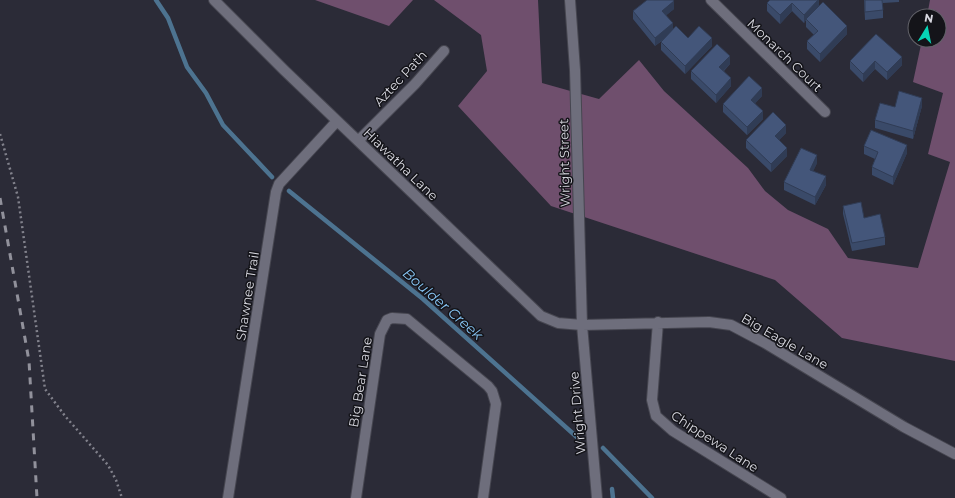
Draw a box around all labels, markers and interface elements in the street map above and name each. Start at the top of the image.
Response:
north arrow [907,8,947,48]
text: N [923,10,934,26]
street label: Monarch Court [744,15,826,95]
street label: Aztec Path [370,47,430,109]
street label: Wright Street [555,119,573,207]
street label: Hiawatha Lane [360,124,442,204]
street label: Shawnee Trail [232,250,262,342]
water label: Boulder Creek [399,264,487,344]
street label: Big Eagle Lane [739,310,831,372]
street label: Big Bear Lane [345,336,375,428]
street label: Wright Drive [565,371,589,455]
street label: Chippewa Lane [668,407,762,475]

